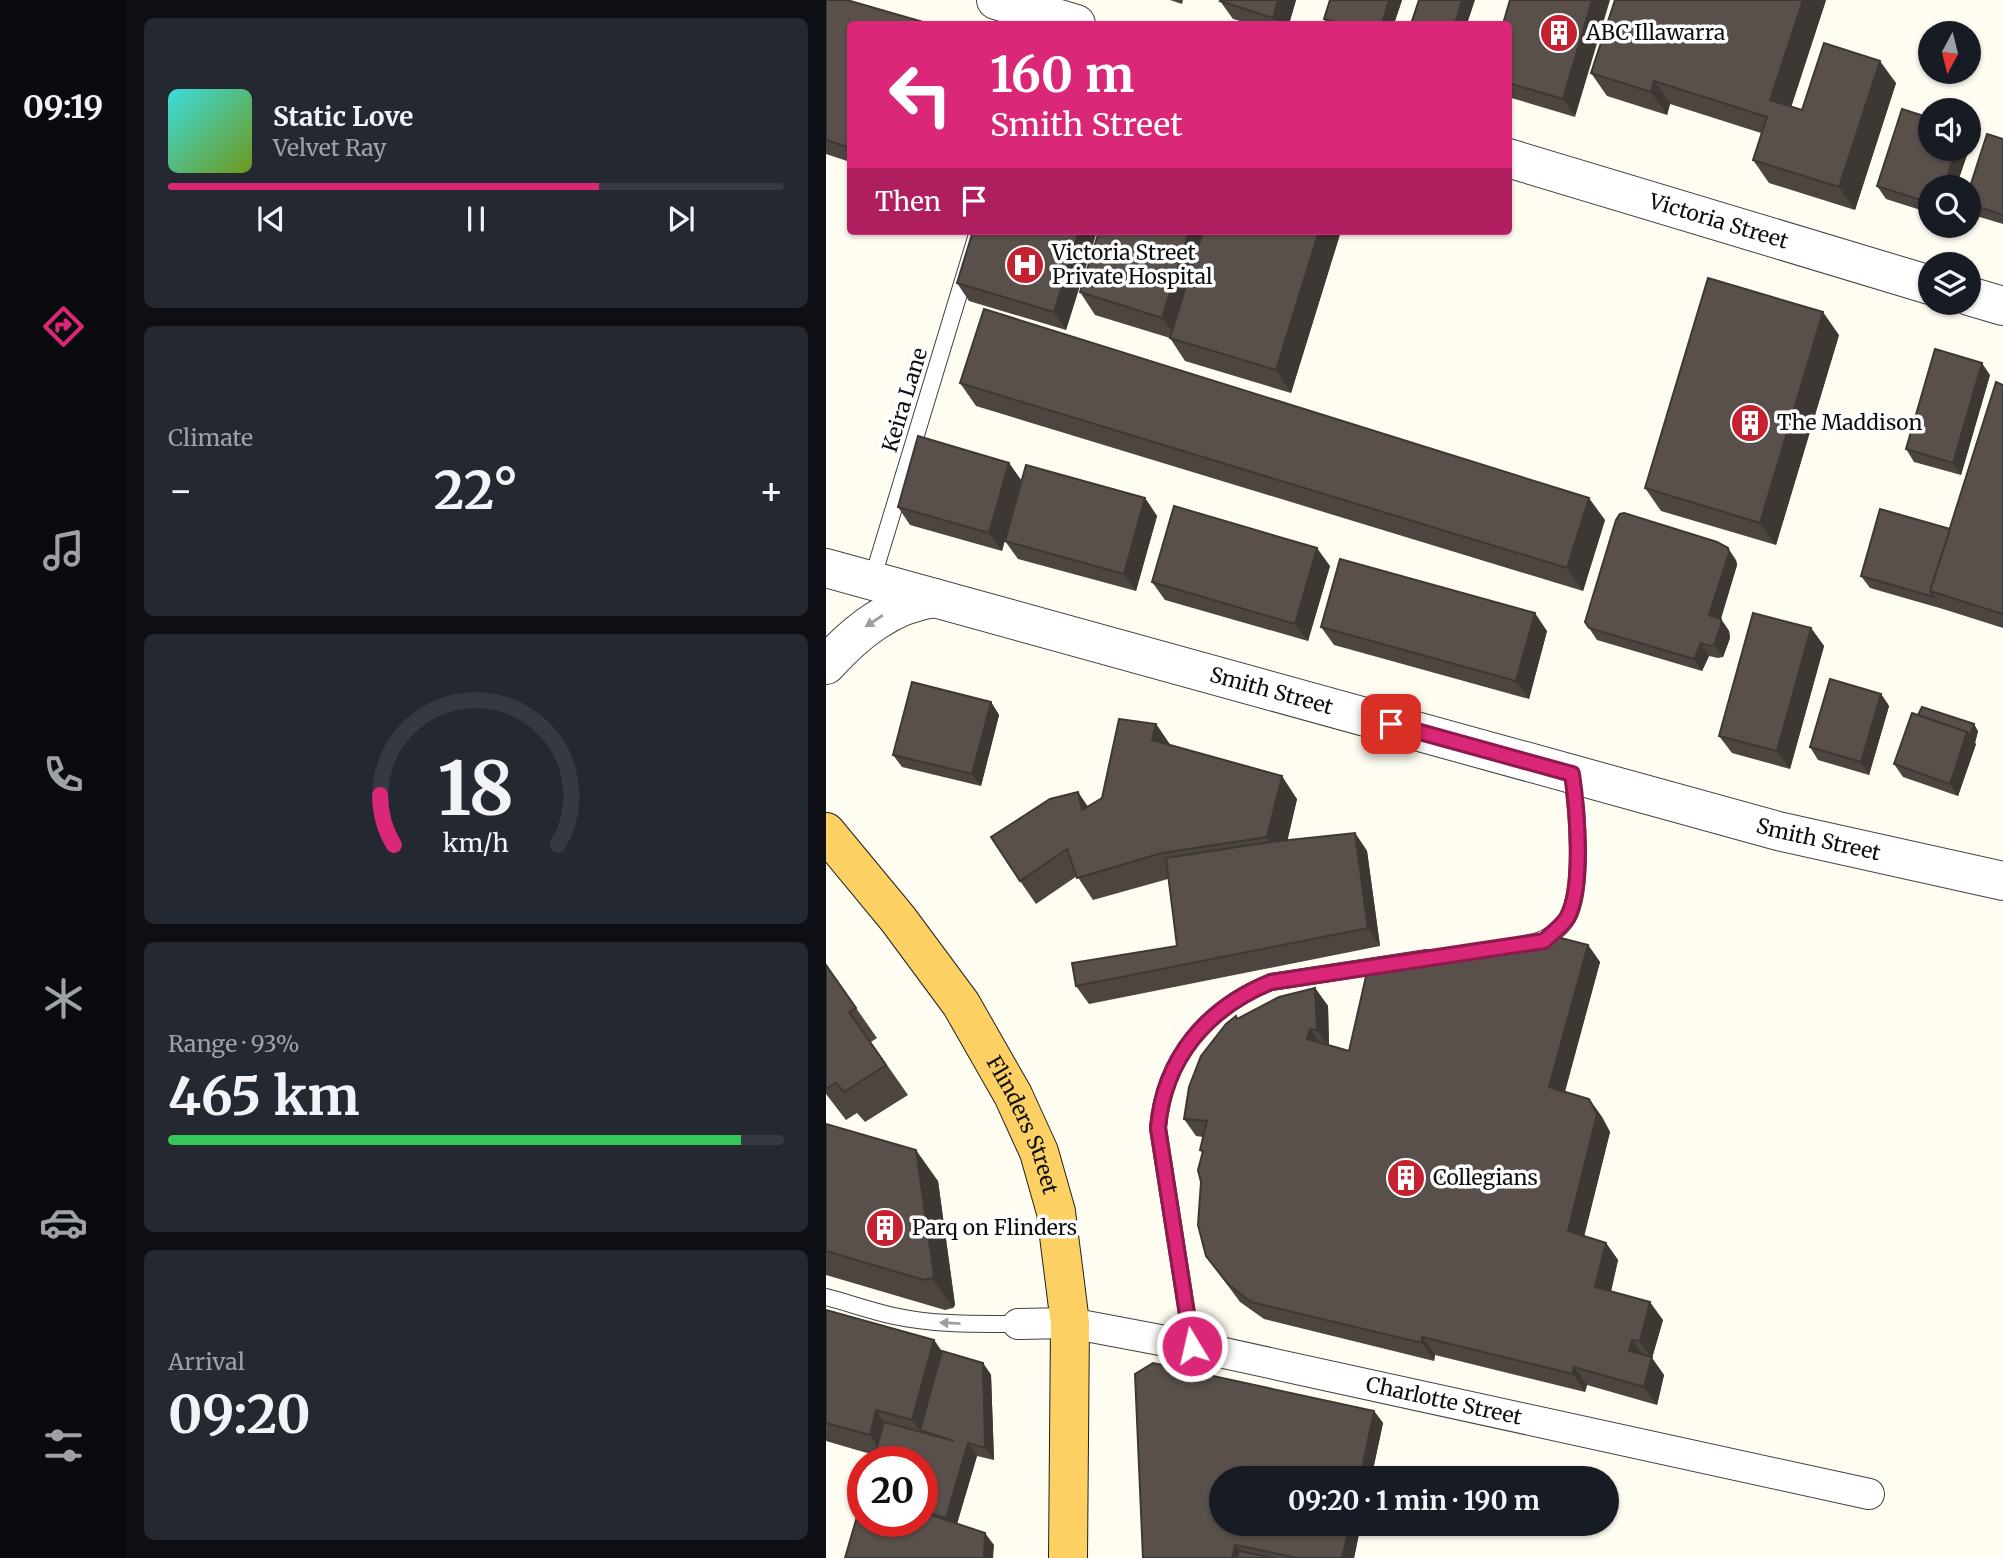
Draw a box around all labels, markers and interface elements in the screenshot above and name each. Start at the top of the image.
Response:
building icon: ABC Illawarra [1538,12,1580,54]
place label: ABC Illawarra [1585,19,1725,46]
north arrow [1918,21,1981,84]
map controls [1918,21,1981,315]
text: 160 m [990,44,1134,105]
icon: left [875,49,966,140]
text: 09:19 [23,87,103,127]
button: sound [1918,98,1981,161]
text: Static Love [273,100,413,133]
text: Smith Street [990,105,1183,145]
text: Velvet Ray [273,133,386,162]
button: search [1918,175,1981,238]
icon: arrive [955,182,993,220]
text: Then [875,185,941,218]
street label: Victoria Street [1645,187,1792,255]
icon: previous [252,200,290,238]
icon: pause [457,200,495,238]
icon: next [662,200,700,238]
place label: Victoria Street Private Hospital [1051,239,1213,290]
hospital icon: Victoria Street Private Hospital [1004,244,1046,286]
button: layers [1918,252,1981,315]
icon: directions [39,302,88,351]
street label: Keira Lane [876,344,933,455]
building icon: The Maddison [1729,402,1771,444]
place label: The Maddison [1777,409,1922,436]
text: Climate [168,423,253,452]
text: 22° [434,458,518,523]
text: − [168,467,193,514]
text: + [759,467,784,514]
icon: music [39,526,88,575]
one-way arrow [865,615,884,628]
street label: Smith Street [1207,661,1336,720]
pin [1361,694,1421,754]
icon: arrive [1372,705,1410,743]
text: 18 [438,743,514,835]
icon: phone [39,750,88,799]
street label: Smith Street [1753,812,1883,866]
text: km/h [443,827,509,859]
icon: climate [39,974,88,1023]
text: Range · 93% [168,1029,300,1058]
street label: Flinders Street [980,1051,1064,1197]
text: 465 km [168,1064,360,1129]
building icon: Collegians [1385,1157,1427,1199]
place label: Collegians [1433,1164,1538,1191]
icon: car [39,1198,88,1247]
building icon: Parq on Flinders [864,1207,906,1249]
place label: Parq on Flinders [912,1214,1077,1241]
position arrow [1155,1309,1229,1383]
one-way arrow [939,1317,961,1328]
text: Arrival [168,1347,245,1376]
street label: Charlotte Street [1364,1370,1524,1431]
text: 09:20 [168,1382,311,1447]
icon: filters [39,1421,88,1470]
speed limit sign: 20 [847,1446,938,1537]
text: 09:20 · 1 min · 190 m [1288,1484,1540,1517]

